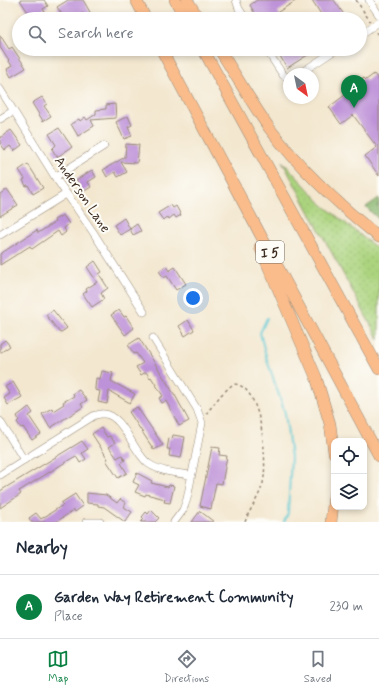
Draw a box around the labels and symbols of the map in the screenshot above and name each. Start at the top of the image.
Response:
north arrow [283,68,319,104]
pin: A [341,75,367,108]
street label: Anderson Lane [50,153,114,236]
road number: I 5 [256,241,284,263]
your location [183,288,203,308]

